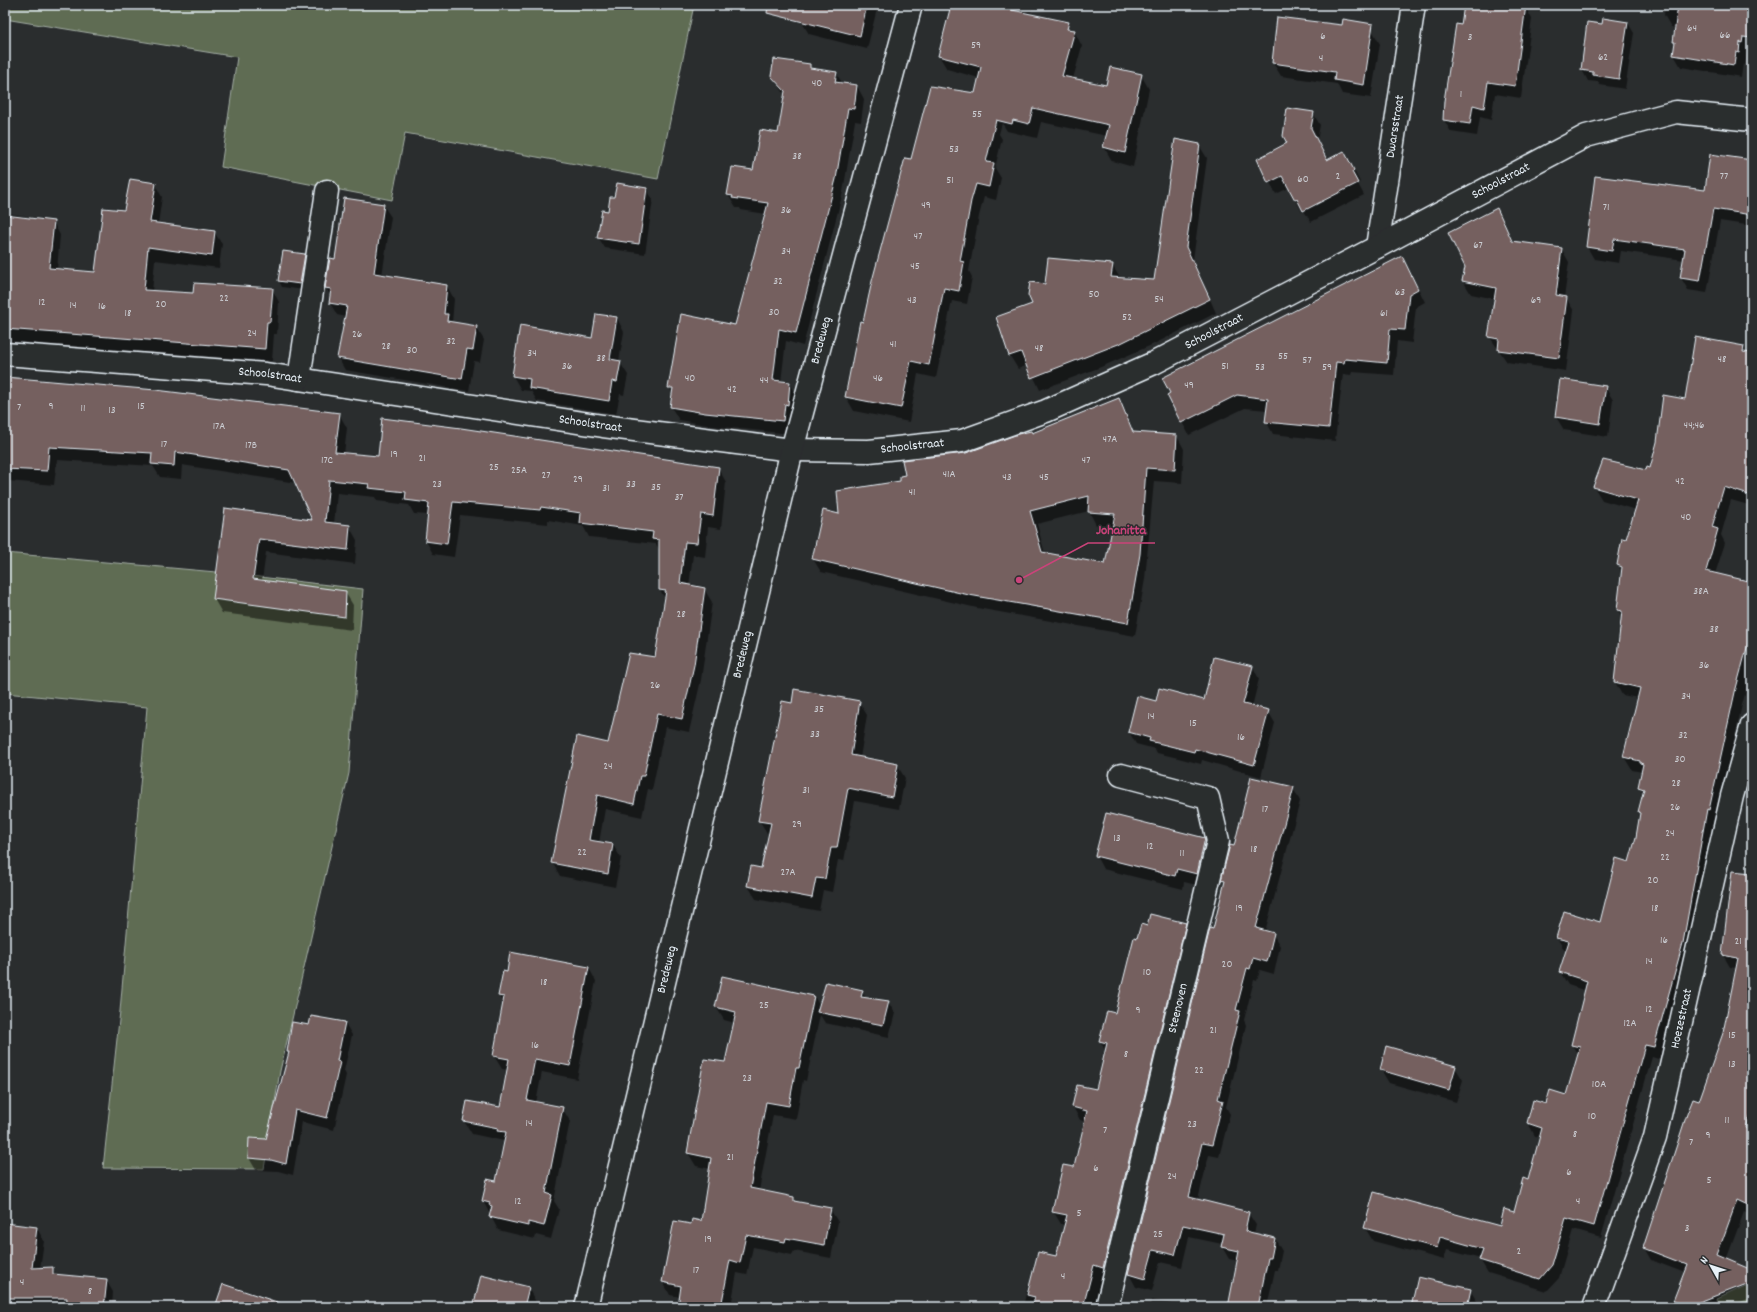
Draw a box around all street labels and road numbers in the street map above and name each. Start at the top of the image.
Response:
street label: Dwarsstraat [1381,93,1410,159]
street label: Schoolstraat [1468,158,1534,204]
street label: Schoolstraat [1181,308,1247,355]
street label: Bredeweg [806,314,837,366]
street label: Schoolstraat [238,362,303,389]
street label: Schoolstraat [557,410,623,438]
street label: Schoolstraat [880,433,945,459]
street label: Bredeweg [728,629,758,680]
street label: Bredeweg [652,944,682,995]
street label: Steenoven [1163,981,1193,1035]
street label: Hoezestraat [1666,987,1698,1050]

